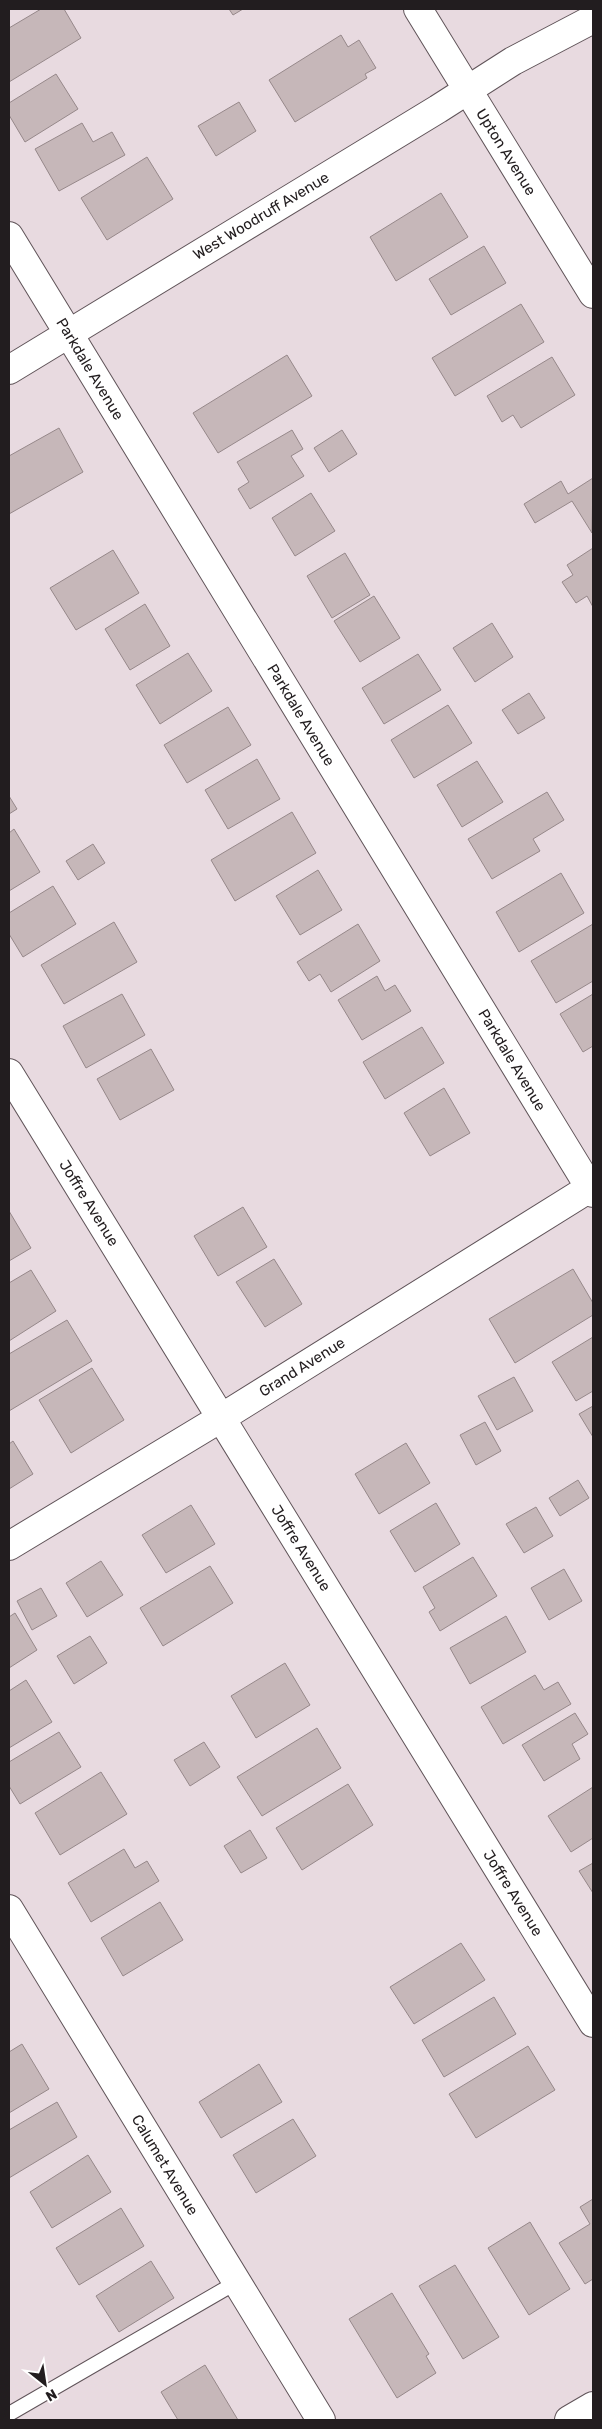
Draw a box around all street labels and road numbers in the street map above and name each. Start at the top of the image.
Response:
street label: Upton Avenue [472,105,540,199]
street label: West Woodruff Avenue [190,168,332,264]
street label: Parkdale Avenue [52,315,128,423]
street label: Parkdale Avenue [263,661,339,769]
street label: Parkdale Avenue [474,1006,550,1114]
street label: Joffre Avenue [55,1157,123,1249]
street label: Grand Avenue [256,1333,348,1401]
street label: Joffre Avenue [267,1502,335,1594]
street label: Joffre Avenue [479,1847,547,1939]
street label: Calumet Avenue [128,2111,202,2219]

